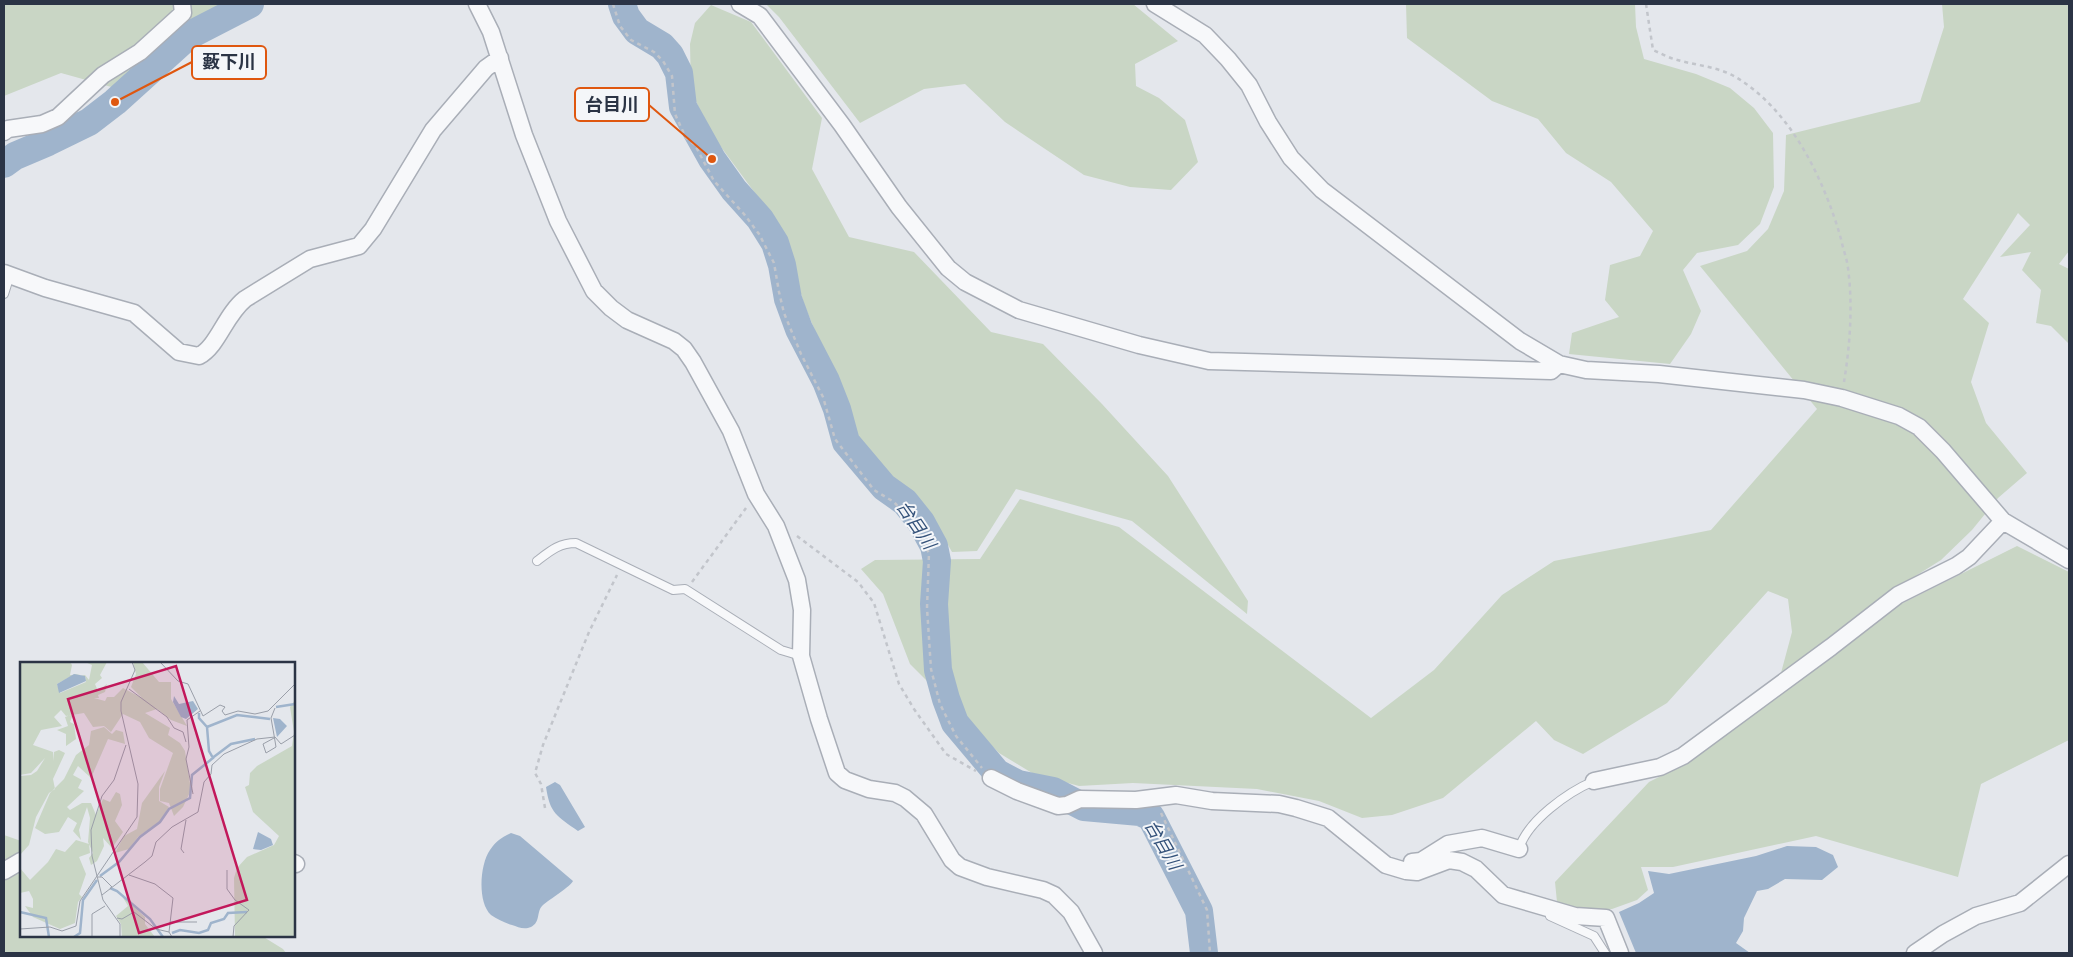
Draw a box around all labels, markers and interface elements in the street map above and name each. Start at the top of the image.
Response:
callout: 藪下川 [192,46,266,79]
text: 藪下川 [202,51,256,72]
callout: 台目川 [575,88,649,121]
text: 台目川 [585,94,639,115]
water label: 台目川 [893,496,941,555]
inset map [20,662,295,937]
water label: 台目川 [1141,816,1187,875]

